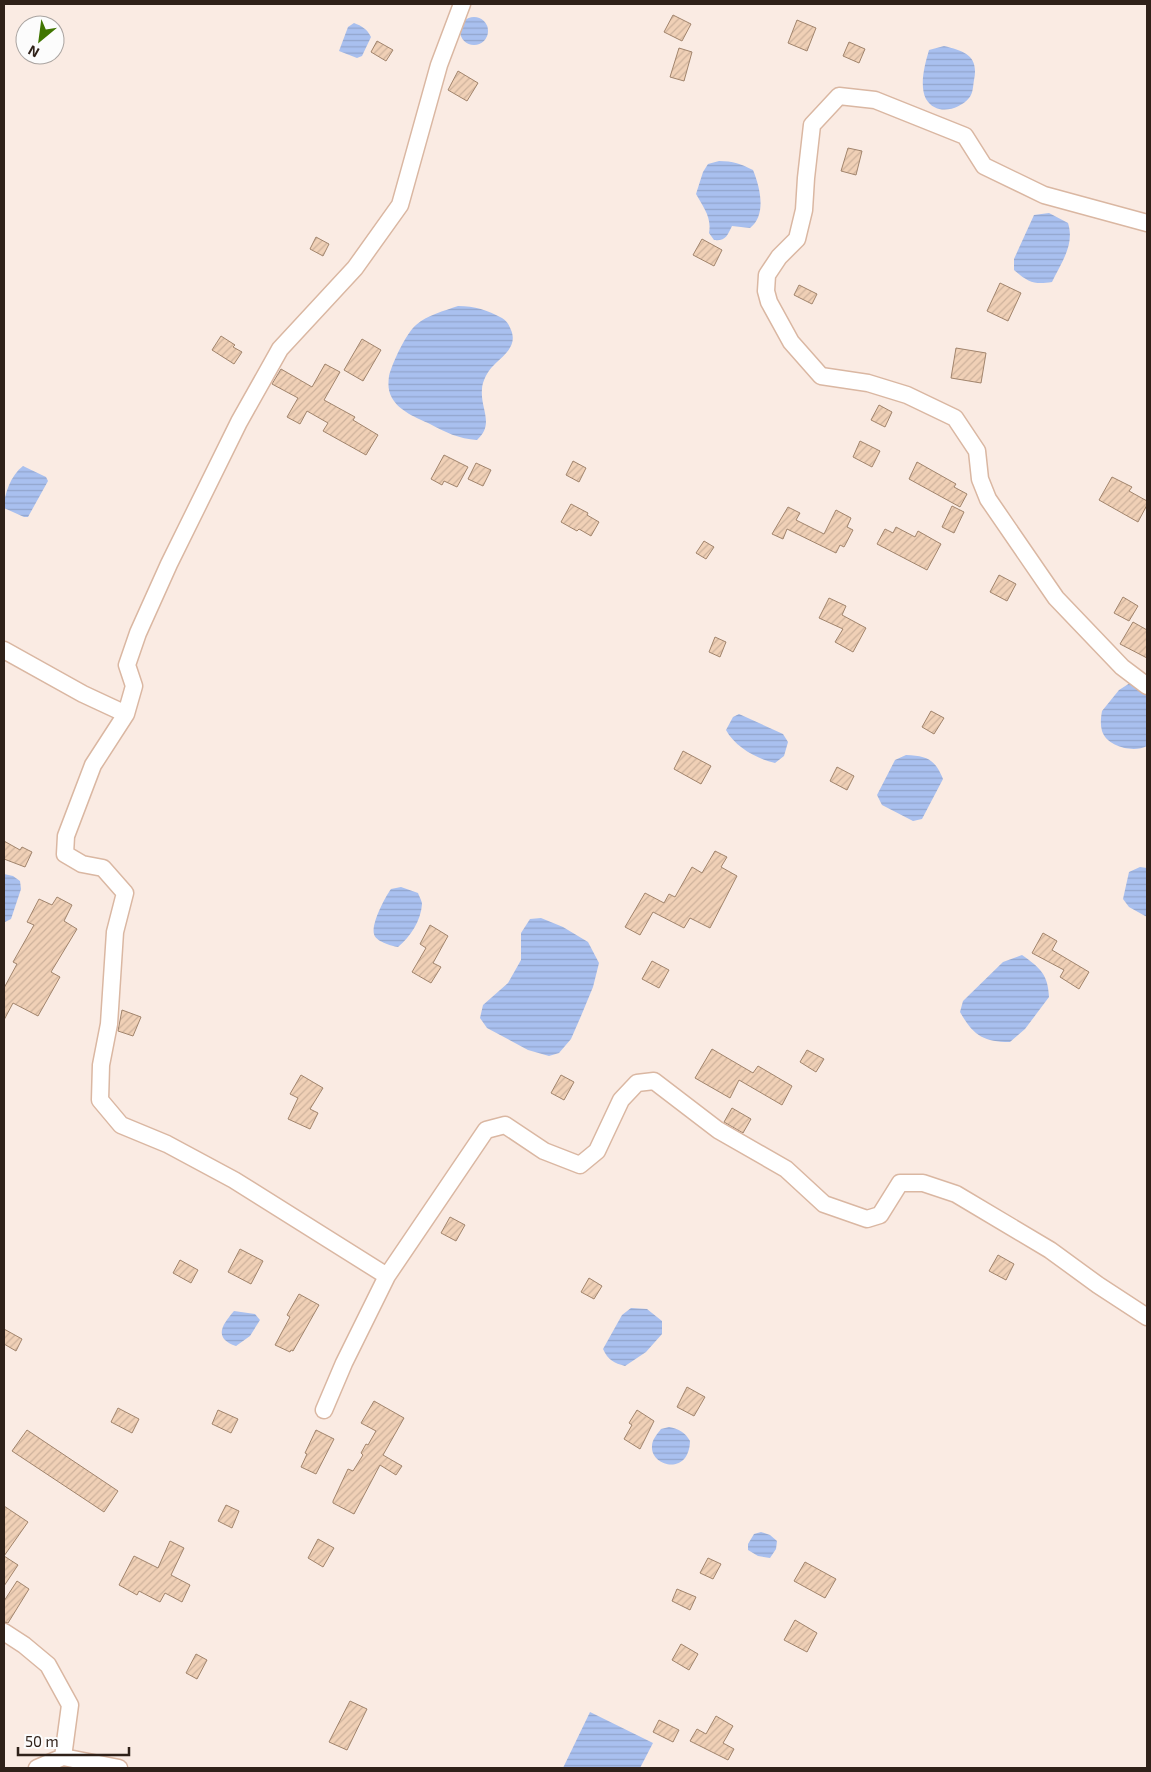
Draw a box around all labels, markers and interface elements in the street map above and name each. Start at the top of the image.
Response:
north arrow [15,15,65,65]
text: N [25,42,42,62]
scale bar [18,1724,129,1756]
text: 50 m [25,1732,59,1750]

